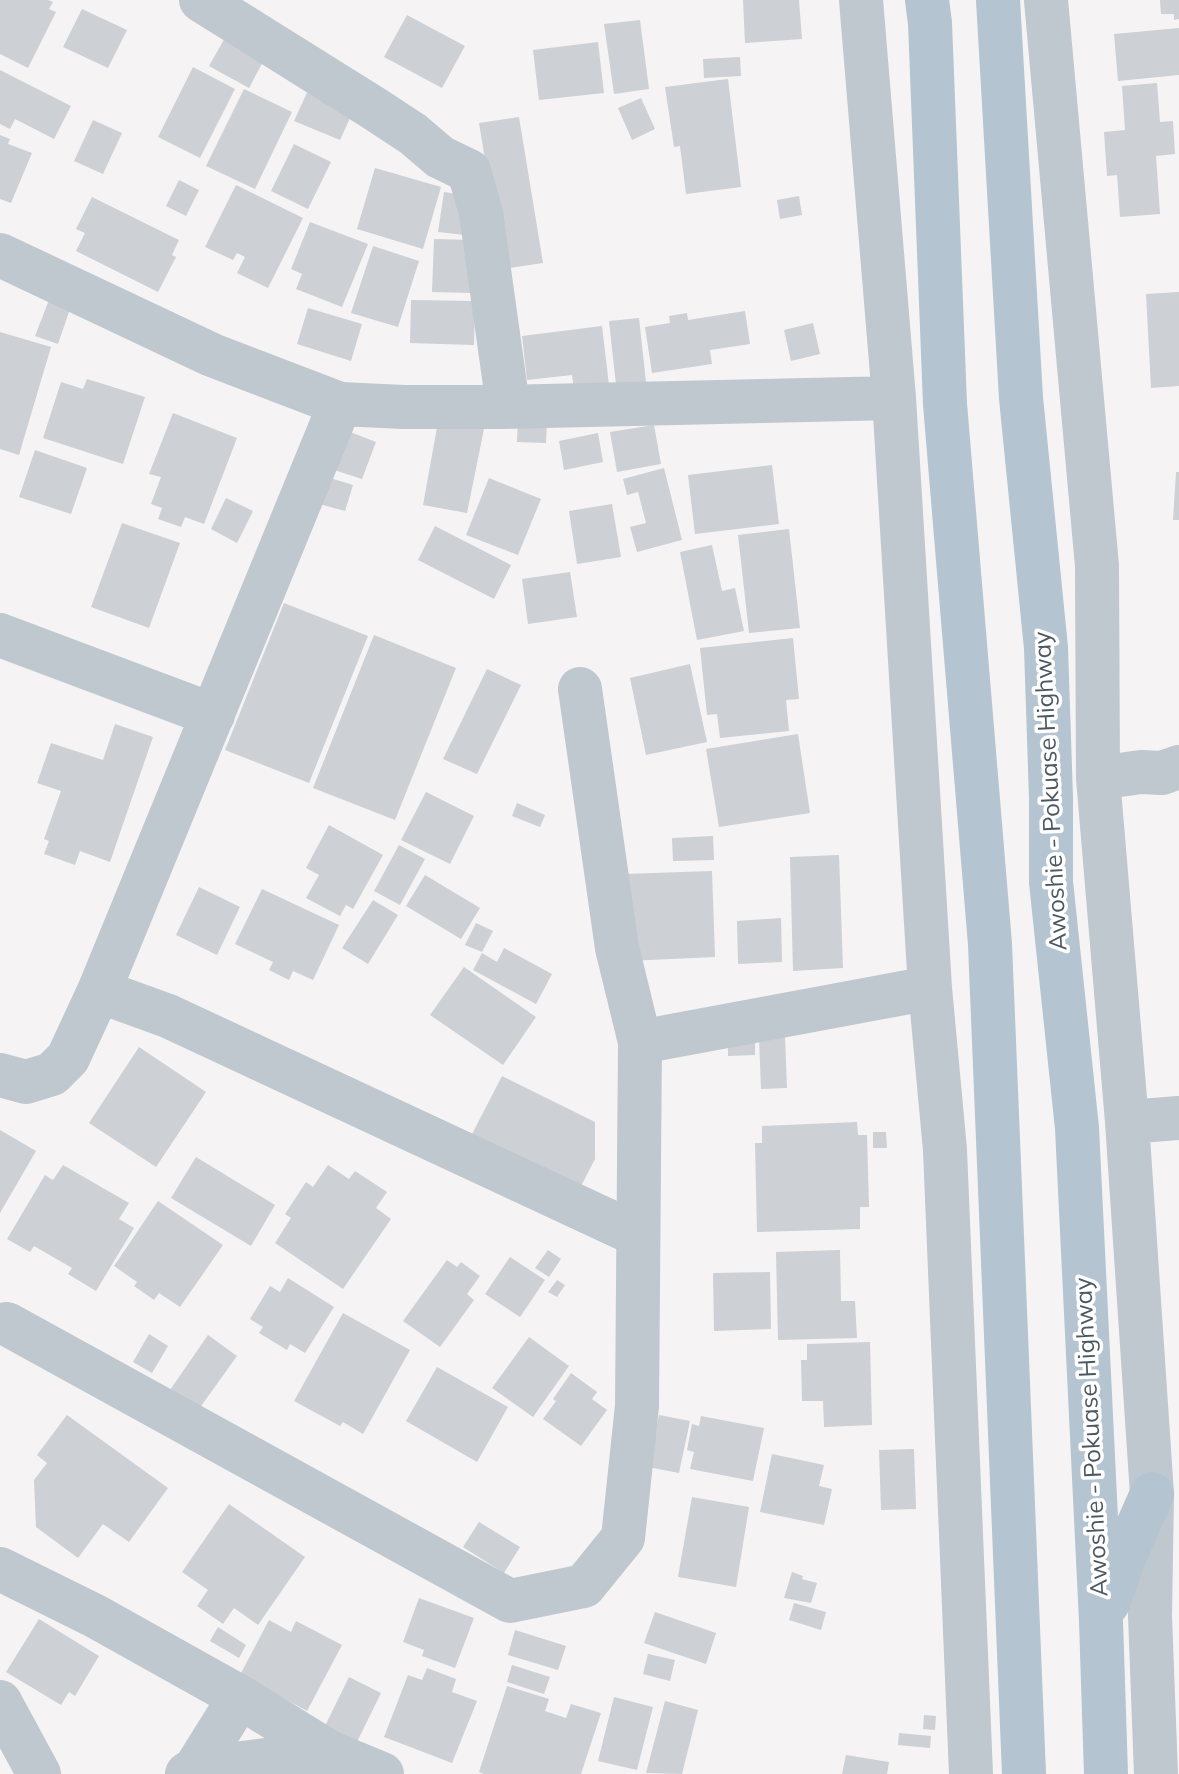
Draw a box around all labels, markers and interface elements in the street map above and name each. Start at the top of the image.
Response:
street label: Awoshie - Pokuase Highway [1028,631,1074,951]
street label: Awoshie - Pokuase Highway [1069,1277,1115,1597]

